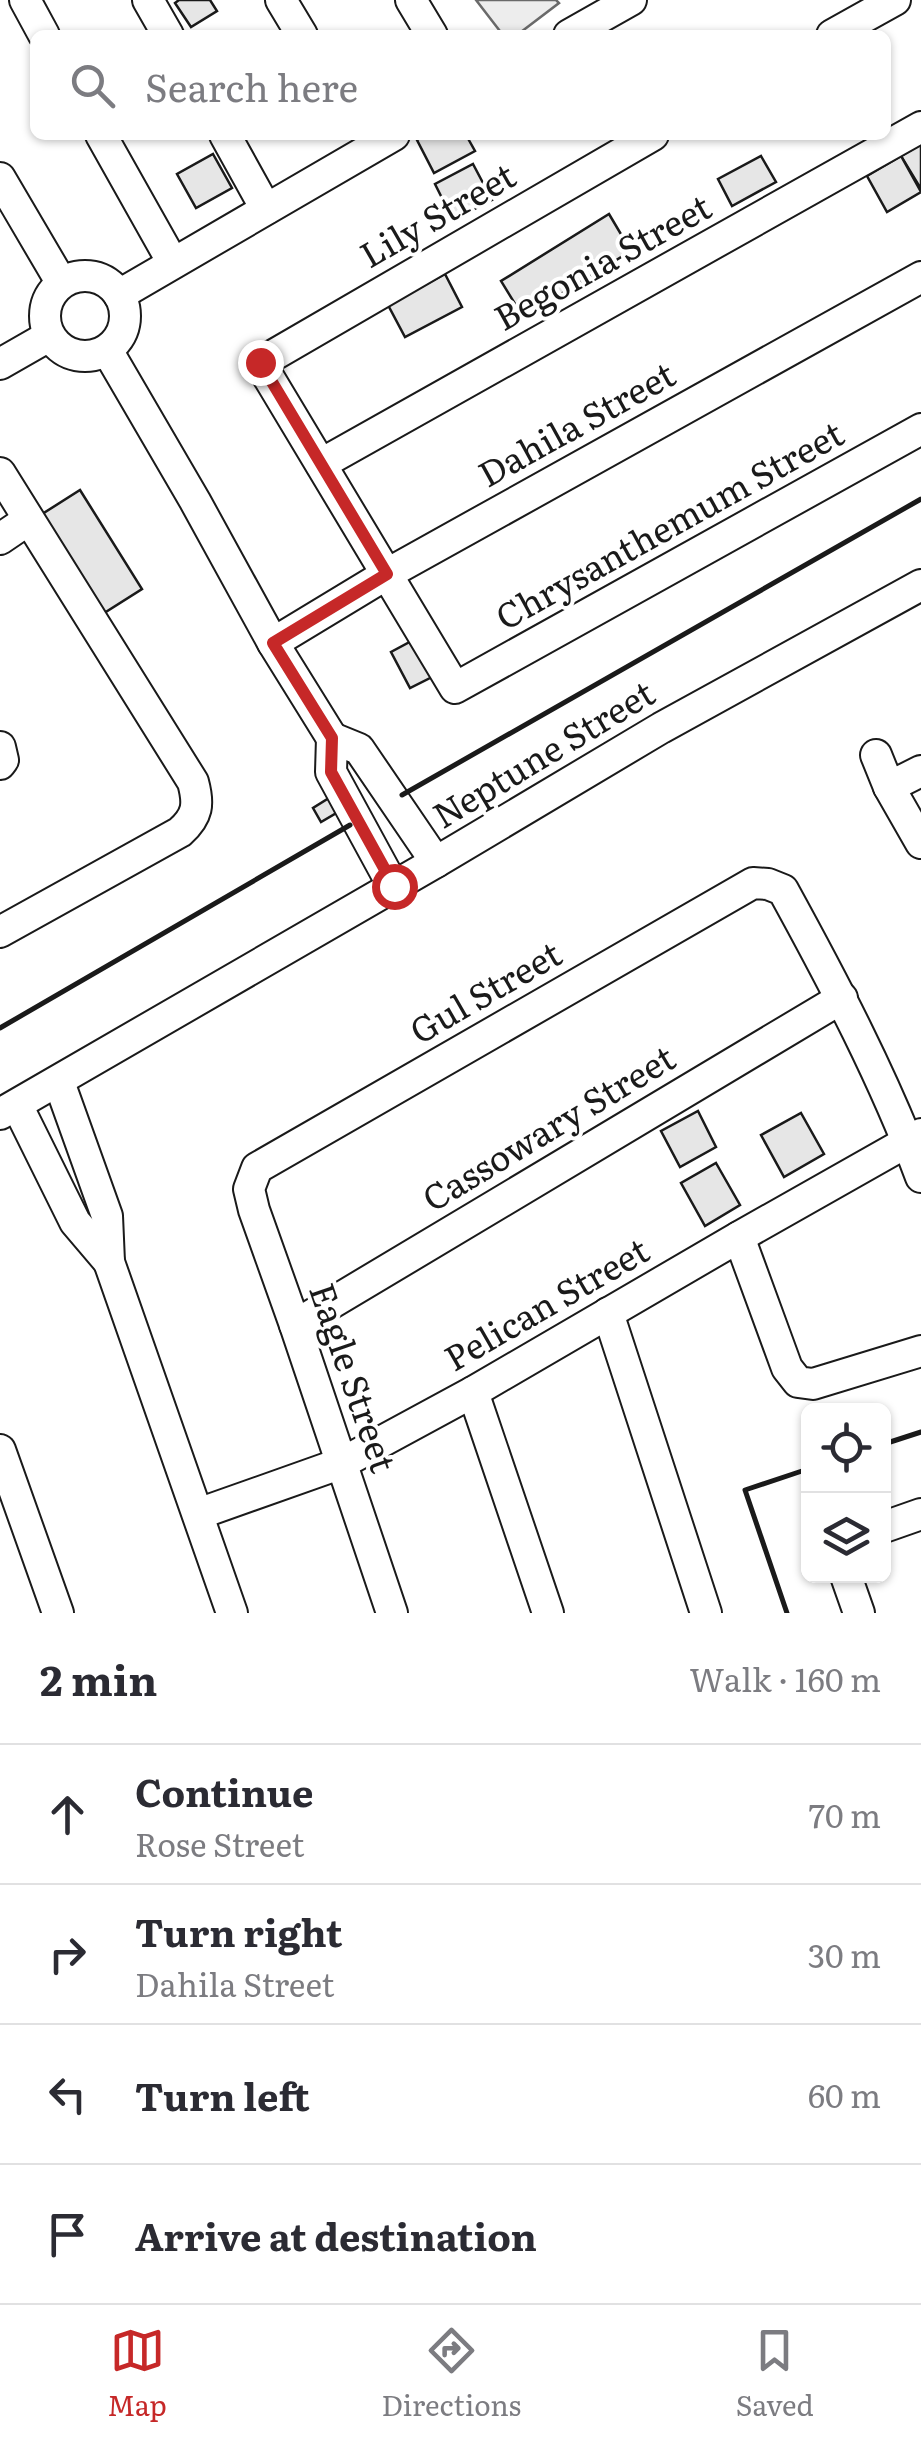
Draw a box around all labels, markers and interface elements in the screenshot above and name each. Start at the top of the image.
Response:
search box [30,30,891,140]
text: Search here [145,57,358,114]
icon: search [65,58,120,113]
street label: Lily Street [349,148,524,279]
street label: Begonia Street [484,179,720,342]
route end [238,340,284,386]
street label: Dahila Street [468,347,684,498]
street label: Chrysanthemum Street [485,406,852,641]
street label: Neptune Street [422,666,663,839]
route start [372,864,418,910]
street label: Gul Street [399,926,570,1055]
street label: Cassowary Street [411,1030,684,1223]
street label: Pelican Street [434,1223,657,1382]
street label: Eagle Street [298,1275,411,1479]
map controls [801,1403,891,1583]
button: locate [801,1403,891,1493]
button: layers [801,1493,891,1583]
text: 2 min [40,1647,157,1709]
text: Walk · 160 m [689,1654,881,1702]
text: Continue [135,1762,313,1819]
icon: ahead [40,1787,95,1842]
text: 70 m [809,1790,881,1838]
text: Rose Street [135,1819,305,1867]
text: Turn right [135,1902,342,1959]
icon: right [40,1927,95,1982]
text: 30 m [808,1930,881,1978]
text: Dahila Street [135,1959,335,2007]
text: Turn left [135,2066,310,2123]
icon: left [40,2067,95,2122]
text: 60 m [808,2070,881,2118]
text: Arrive at destination [135,2206,537,2263]
icon: arrive [40,2207,95,2262]
tab: Map [107,2323,167,2425]
tab: Directions [381,2323,521,2425]
tab: Saved [736,2323,814,2425]

